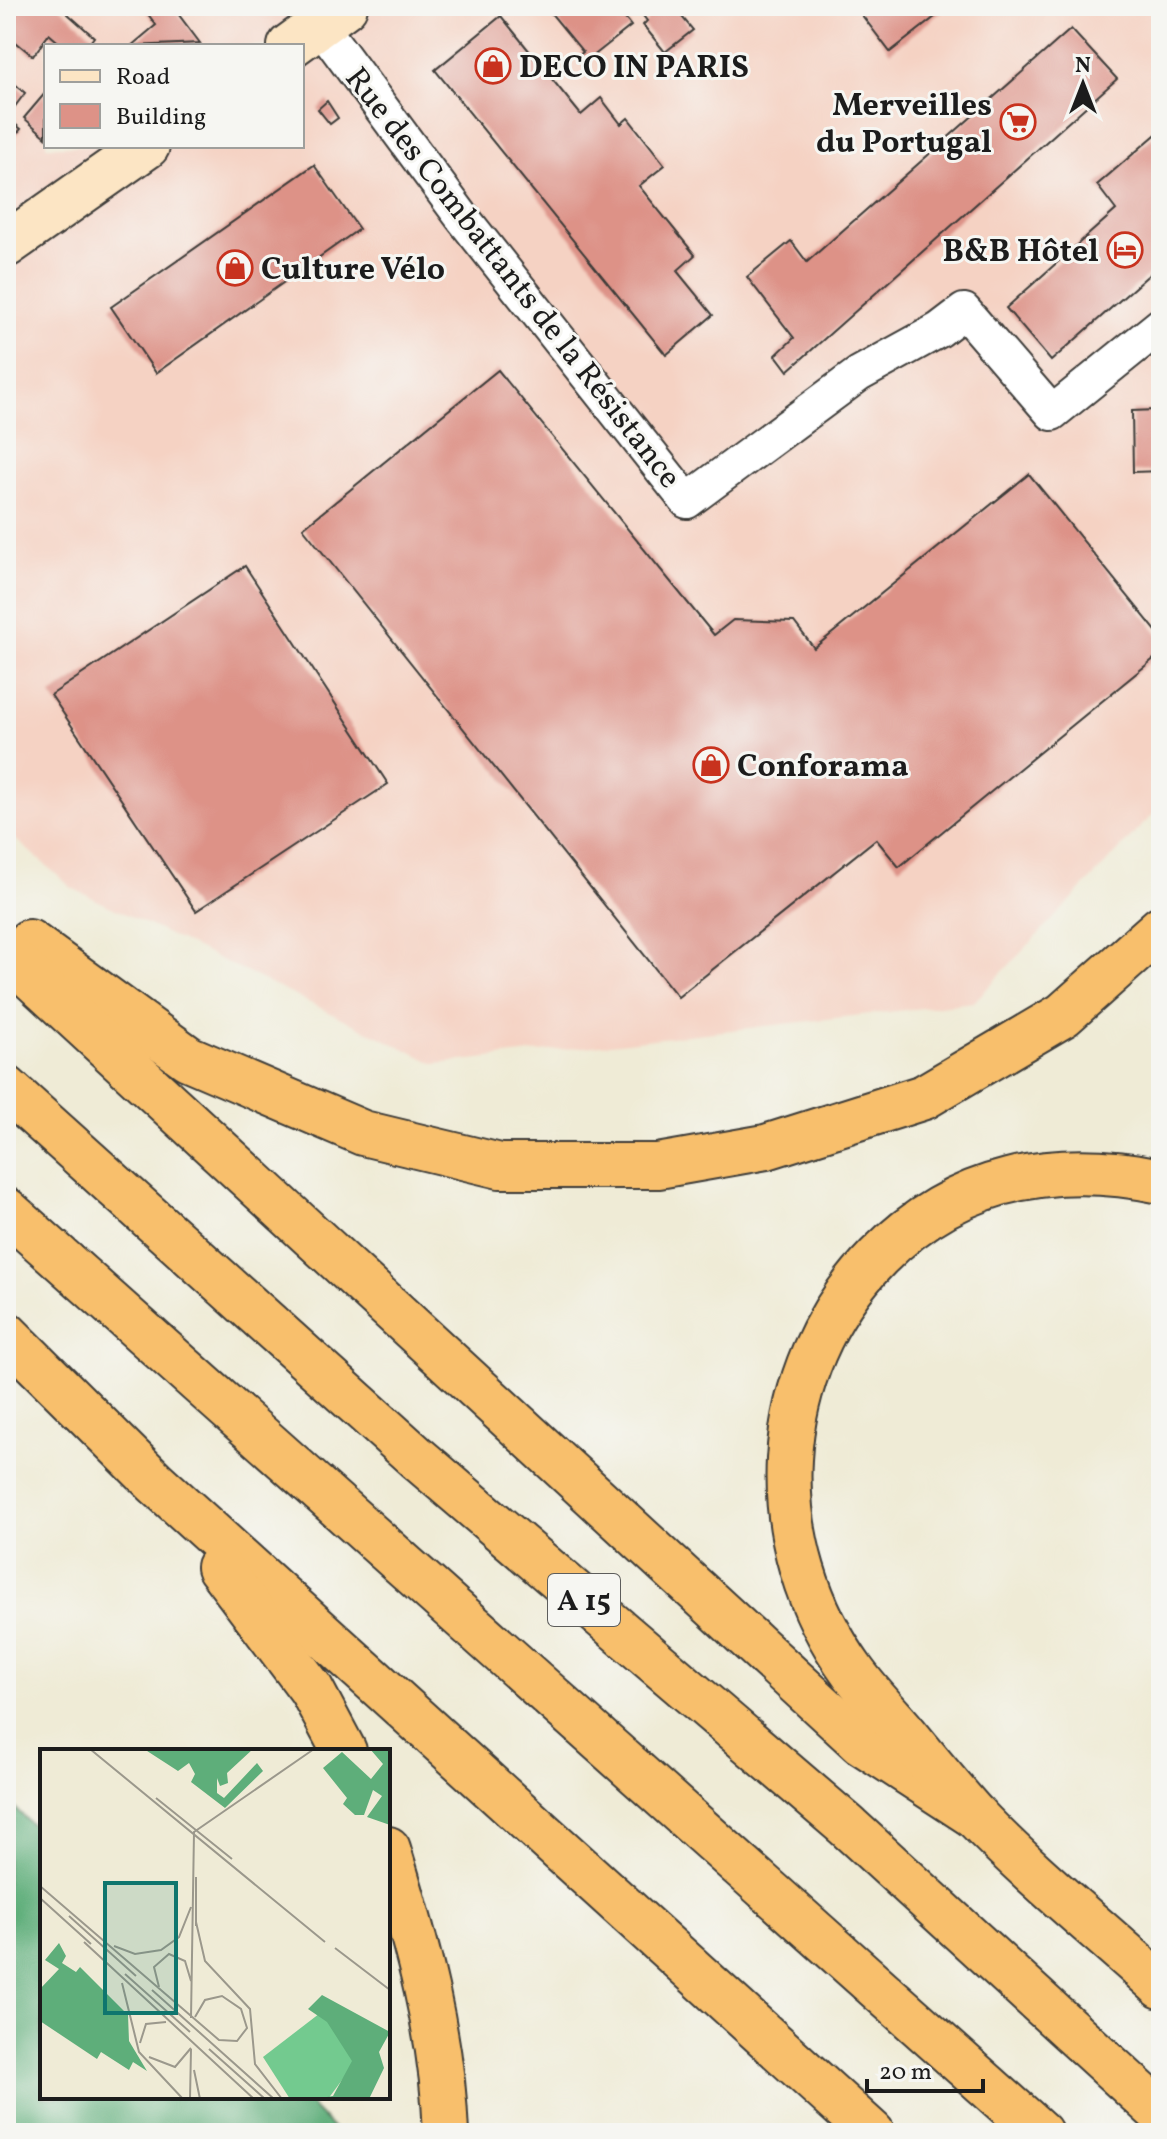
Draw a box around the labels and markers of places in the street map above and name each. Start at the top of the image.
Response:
shop icon: DECO IN PARIS [474,47,512,85]
place label: DECO IN PARIS [519,47,749,91]
place label: Merveilles du Portugal [816,85,992,166]
supermarket icon: Merveilles du Portugal [999,103,1037,141]
place label: B&B Hôtel [943,231,1099,275]
hotel icon: B&B Hôtel [1106,231,1144,269]
shop icon: Culture Vélo [216,249,254,287]
place label: Culture Vélo [261,249,445,293]
shop icon: Conforama [692,746,730,784]
place label: Conforama [737,746,909,790]

